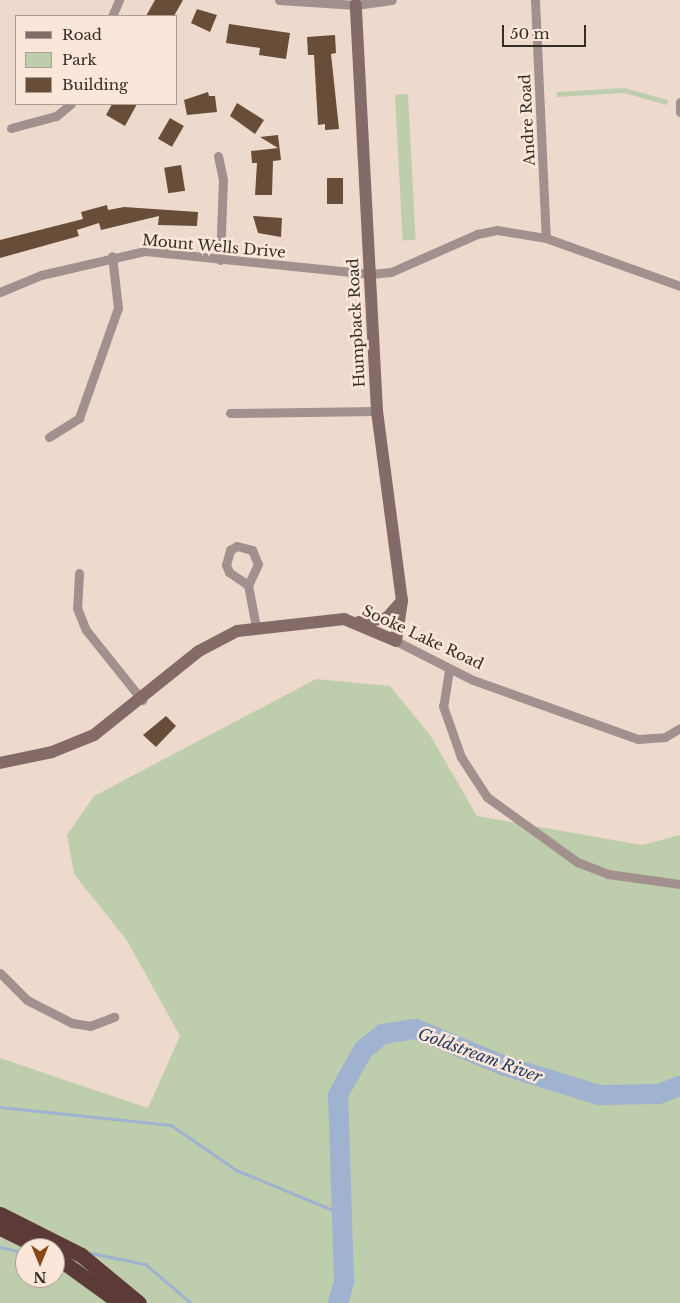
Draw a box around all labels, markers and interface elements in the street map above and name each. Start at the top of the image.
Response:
legend [15,15,178,105]
scale bar [505,15,589,47]
text: 50 m [510,24,550,43]
text: Road [62,25,102,44]
text: Park [62,50,97,69]
street label: Andre Road [516,74,538,166]
text: Building [62,75,128,94]
street label: Mount Wells Drive [141,231,287,261]
street label: Humpback Road [344,258,368,388]
street label: Sooke Lake Road [360,601,486,673]
water label: Goldstream River [415,1024,545,1086]
north arrow [15,1238,65,1288]
text: N [33,1268,47,1286]

